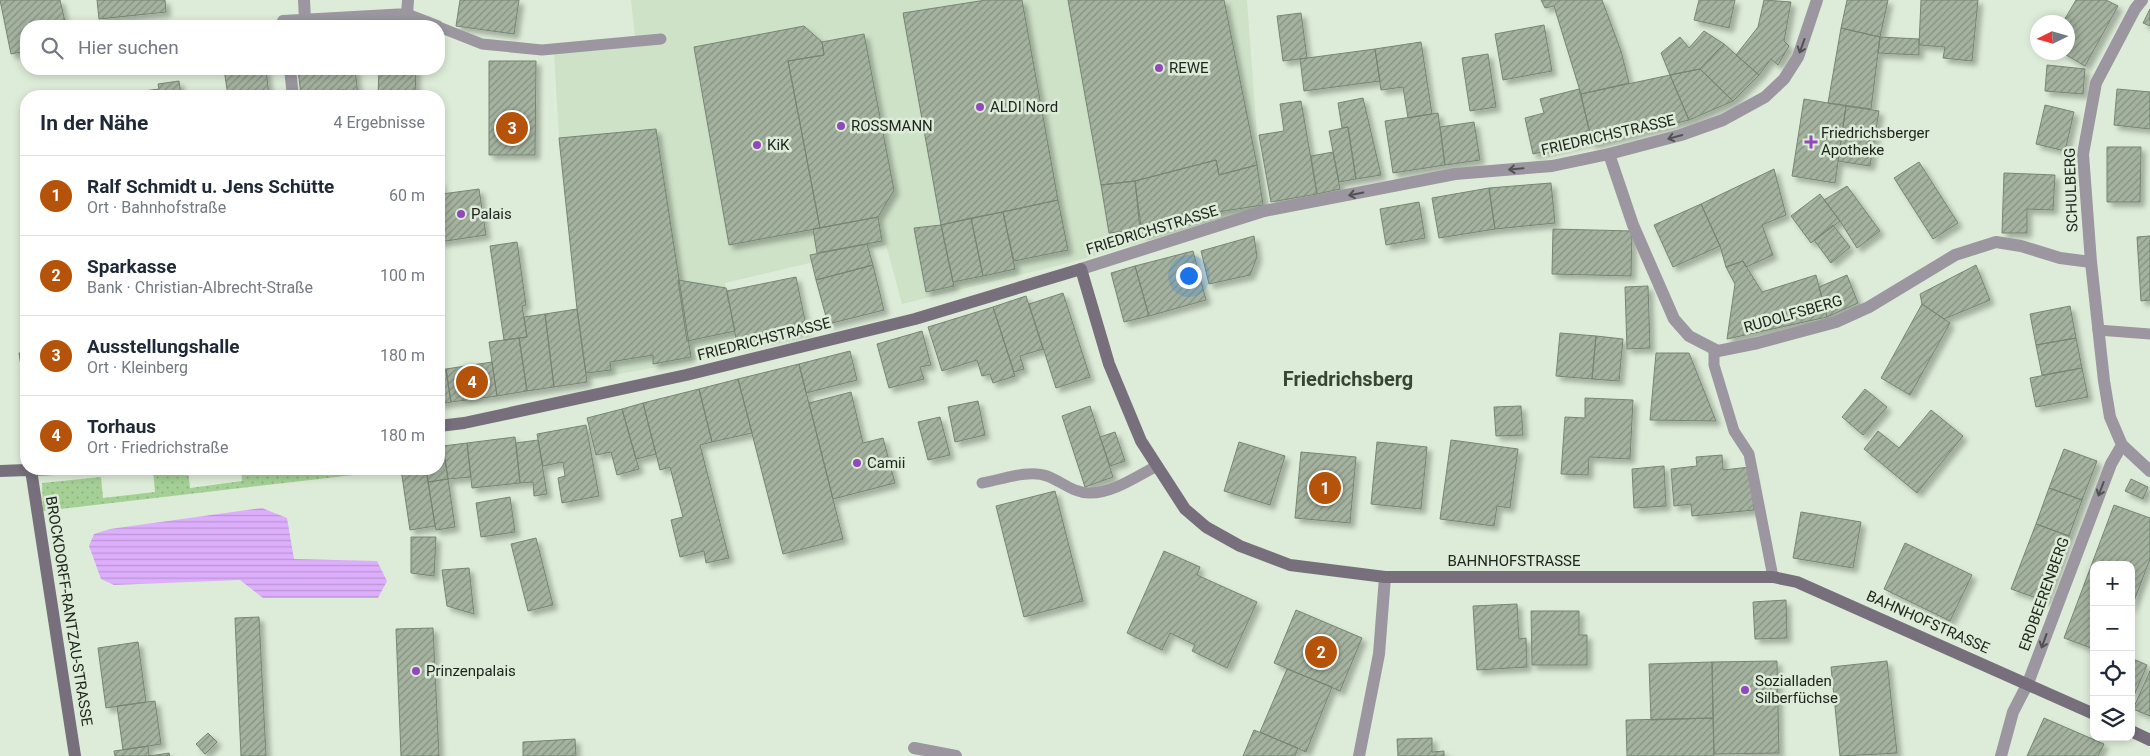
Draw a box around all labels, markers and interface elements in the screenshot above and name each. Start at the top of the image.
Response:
north arrow [2030,15,2075,60]
search box [20,20,445,75]
icon: search [38,34,66,62]
text: Hier suchen [78,36,179,59]
one-way arrow [1797,38,1806,53]
place label: REWE [1169,59,1209,77]
marker: REWE [1153,62,1165,74]
place label: ALDI Nord [990,98,1058,116]
marker: ALDI Nord [974,101,986,113]
pin: 3 [496,109,528,147]
text: In der Nähe [40,111,148,135]
street label: FRIEDRICHSTRASSE [1539,111,1677,159]
text: 4 Ergebnisse [333,113,425,132]
place label: ROSSMANN [851,117,933,135]
marker: ROSSMANN [835,120,847,132]
place label: Friedrichsberger Apotheke [1821,124,1930,159]
one-way arrow [1667,133,1683,142]
place label: KiK [767,136,790,154]
marker: Friedrichsberger Apotheke [1805,136,1817,148]
marker: KiK [751,139,763,151]
street label: SCHULBERG [2061,147,2081,233]
one-way arrow [1508,164,1524,174]
text: Ralf Schmidt u. Jens Schütte [87,175,334,198]
text: 1 [51,186,61,205]
text: 60 m [389,186,425,205]
one-way arrow [1348,189,1364,199]
text: Ort · Bahnhofstraße [87,198,226,217]
street label: FRIEDRICHSTRASSE [1084,201,1221,259]
place label: Palais [471,205,512,223]
marker: Palais [455,208,467,220]
text: Sparkasse [87,255,177,278]
your location [1176,263,1202,289]
text: 2 [51,266,61,285]
text: 100 m [380,266,425,285]
text: Bank · Christian-Albrecht-Straße [87,278,313,297]
street label: RUDOLFSBERG [1742,291,1844,337]
street label: FRIEDRICHSTRASSE [695,314,833,364]
text: Ausstellungshalle [87,335,240,358]
text: 3 [51,346,61,365]
text: 180 m [380,346,425,365]
text: Ort · Kleinberg [87,358,188,377]
pin: 4 [456,363,488,401]
district label: Friedrichsberg [1283,367,1413,391]
text: Torhaus [87,415,156,438]
text: 4 [51,426,61,445]
text: 180 m [380,426,425,445]
text: Ort · Friedrichstraße [87,438,228,457]
place label: Camii [867,454,905,472]
marker: Camii [851,457,863,469]
pin: 1 [1309,469,1341,507]
one-way arrow [2096,481,2105,496]
street label: BROCKDORFF-RANTZAU-STRASSE [42,495,96,728]
street label: ERDBEERENBERG [2015,535,2073,653]
street label: BAHNHOFSTRASSE [1447,552,1581,570]
map controls [2090,561,2135,741]
button: + [2090,561,2135,606]
street label: BAHNHOFSTRASSE [1864,587,1993,657]
button: − [2090,606,2135,651]
pin: 2 [1305,633,1337,671]
one-way arrow [2039,633,2048,648]
button: locate [2090,651,2135,696]
place label: Prinzenpalais [426,662,516,680]
marker: Prinzenpalais [410,665,422,677]
place label: Sozialladen Silberfüchse [1755,672,1838,707]
marker: Sozialladen Silberfüchse [1739,684,1751,696]
button: layers [2090,696,2135,741]

